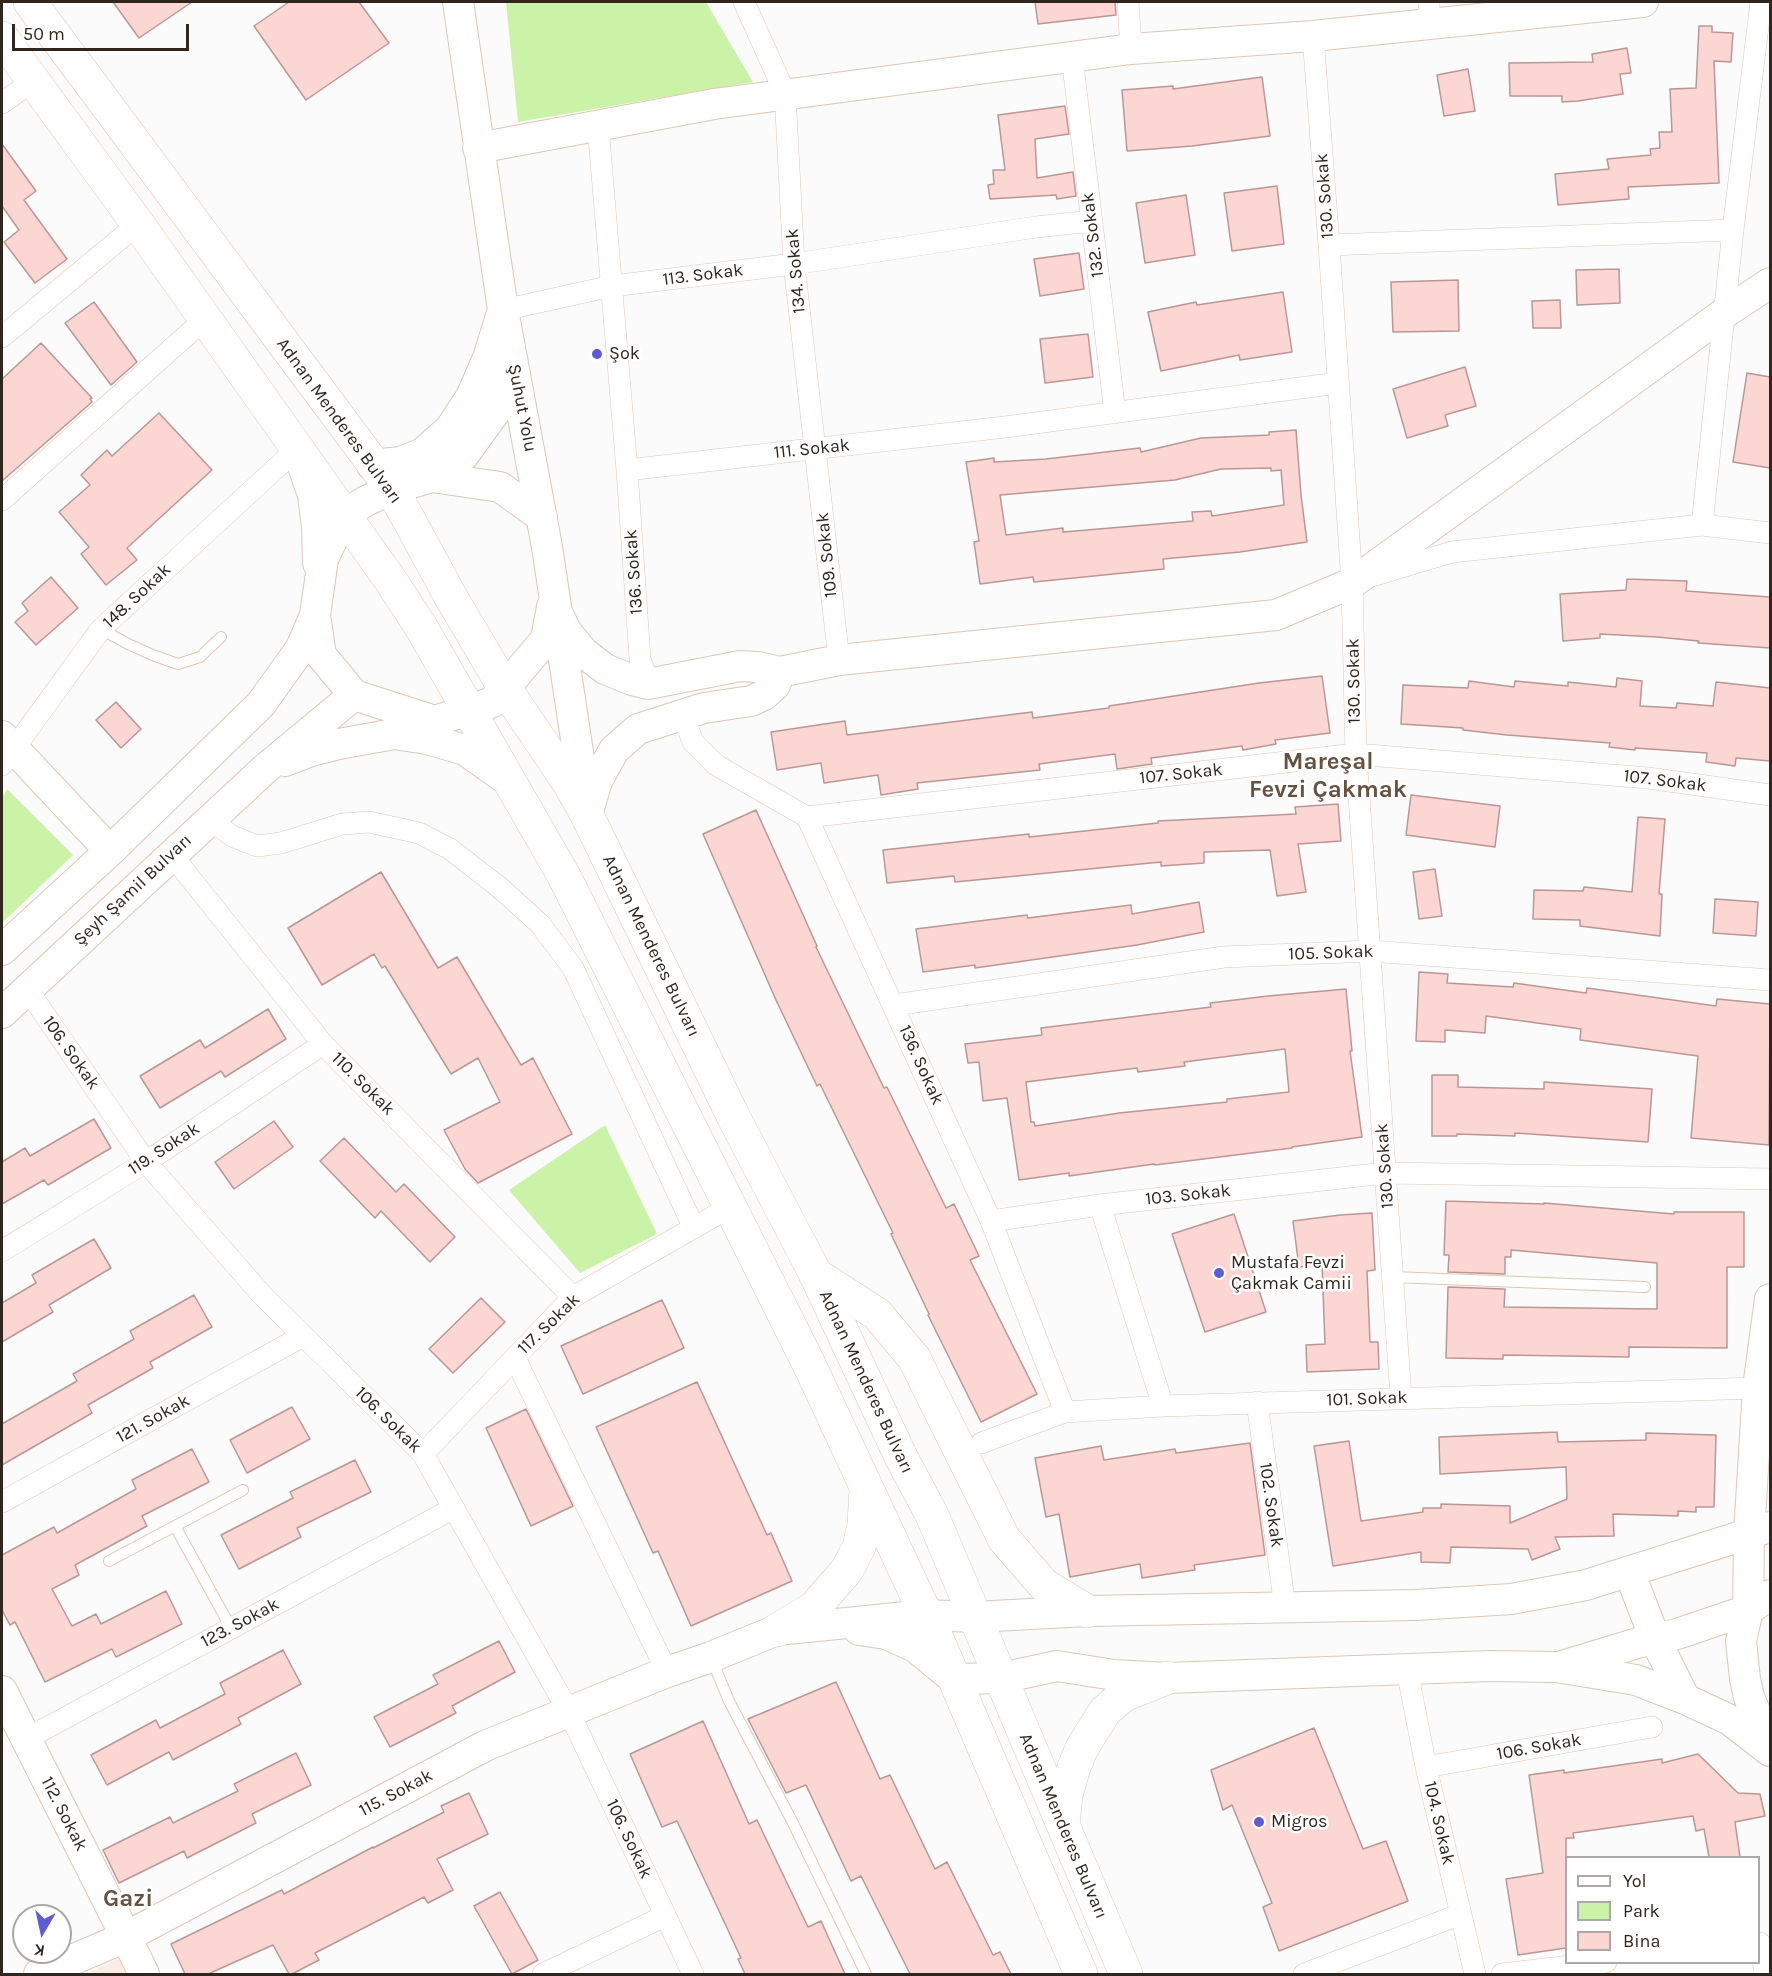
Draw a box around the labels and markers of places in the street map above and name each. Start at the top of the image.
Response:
place label: Şok [609,343,640,365]
marker: Şok [590,347,604,361]
place label: Mustafa Fevzi Çakmak Camii [1231,1252,1352,1294]
marker: Mustafa Fevzi Çakmak Camii [1212,1266,1226,1280]
place label: Migros [1271,1811,1328,1833]
marker: Migros [1252,1815,1266,1829]

